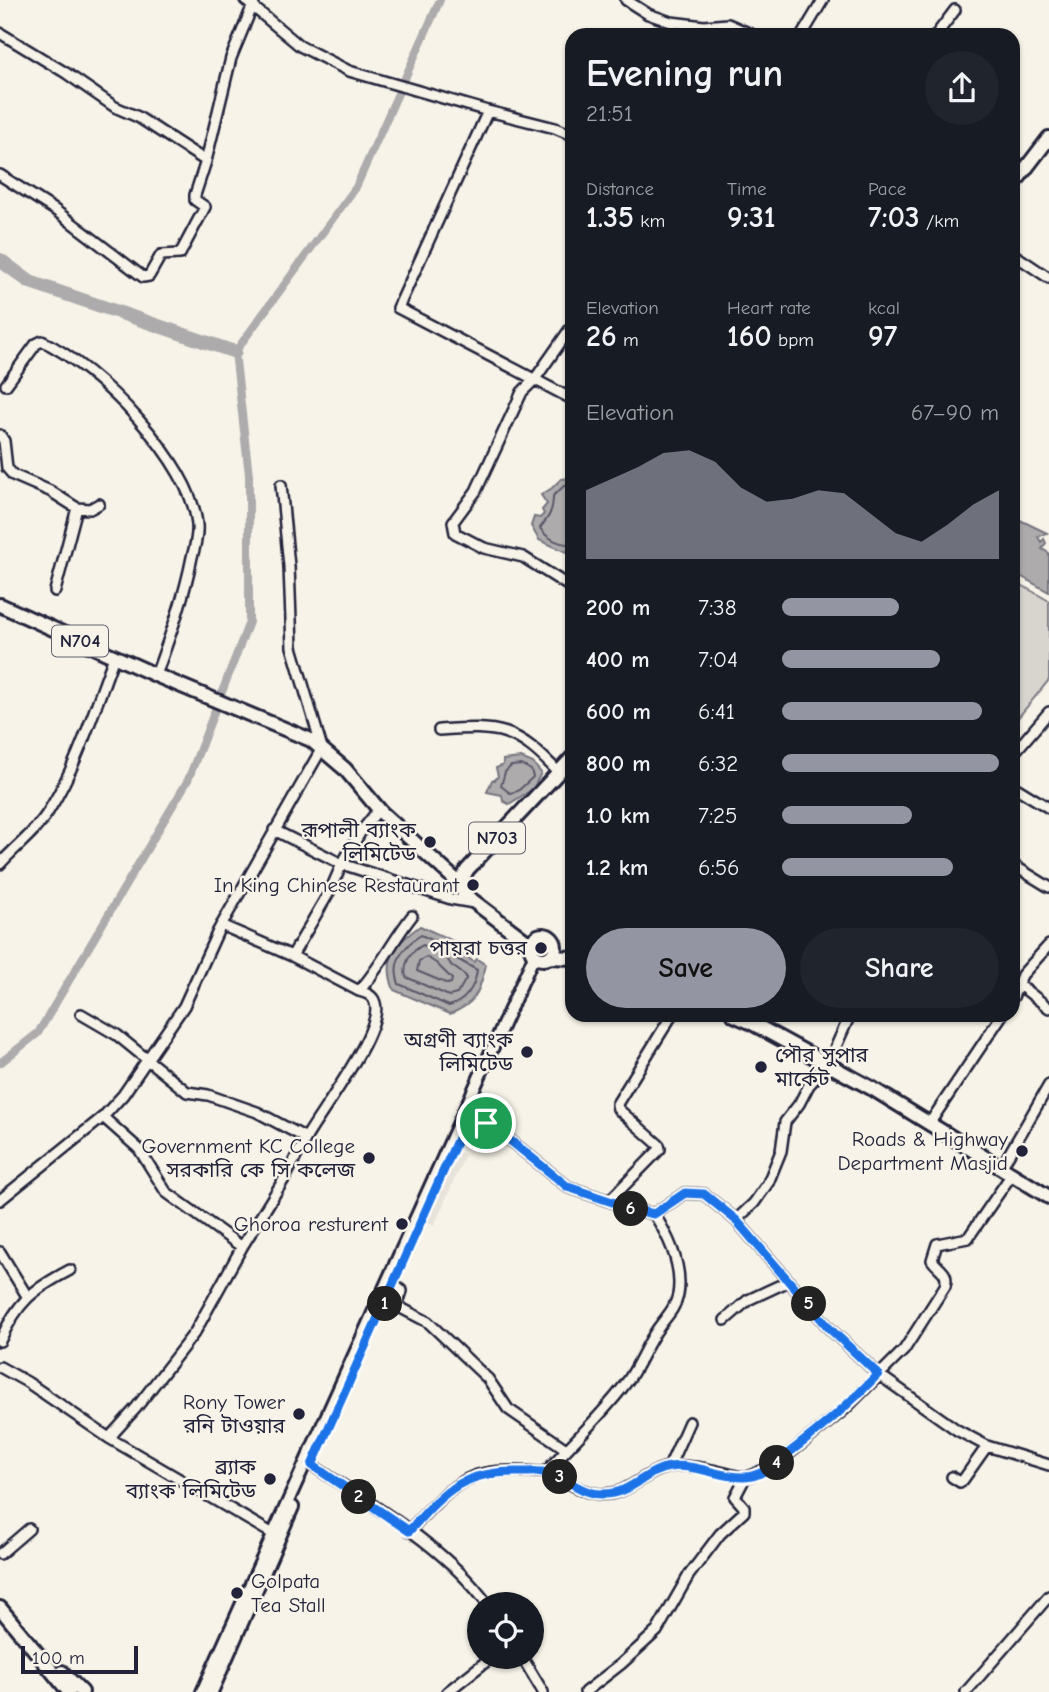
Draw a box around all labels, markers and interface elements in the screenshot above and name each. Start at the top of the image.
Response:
button: share [925,51,999,125]
text: Evening run [586,52,783,96]
text: 21:51 [586,100,633,127]
text: Distance [586,178,654,200]
text: Time [727,178,766,200]
text: Pace [868,178,906,200]
text: 1.35 [586,200,634,235]
text: 9:31 [727,200,775,235]
text: 7:03 [868,200,920,235]
text: km [634,210,665,232]
text: /km [920,210,959,232]
text: Elevation [586,297,659,319]
text: Heart rate [727,297,811,319]
text: kcal [868,297,900,319]
text: 26 [586,319,617,354]
text: 160 [727,319,772,354]
text: 97 [868,319,897,354]
text: m [617,329,639,351]
text: bpm [772,329,814,351]
text: Elevation [586,399,674,426]
text: 67–90 m [911,399,999,426]
text: 200 m [586,594,650,621]
text: 7:38 [698,594,737,621]
road number: N704 [52,626,108,656]
text: 400 m [586,646,650,673]
text: 7:04 [698,646,738,673]
text: 600 m [586,698,651,725]
text: 6:41 [698,698,735,725]
text: 800 m [586,750,651,777]
text: 6:32 [698,750,738,777]
text: 1.0 km [586,802,650,829]
text: 7:25 [698,802,738,829]
place label: রূপালী ব্যাংক লিমিটেড [300,818,417,866]
road number: N703 [469,822,525,853]
marker: রূপালী ব্যাংক লিমিটেড [422,834,438,850]
text: 1.2 km [586,854,648,881]
text: 6:56 [698,854,740,881]
place label: In King Chinese Restaurant [214,873,460,897]
marker: In King Chinese Restaurant [465,877,481,893]
button: Save [586,928,786,1008]
button: Share [800,928,999,1008]
place label: পায়রা চত্তর [429,936,527,960]
marker: পায়রা চত্তর [533,940,549,956]
place label: অগ্রণী ব্যাংক লিমিটেড [403,1028,514,1076]
place label: পৌর সুপার মার্কেট [774,1043,869,1091]
marker: অগ্রণী ব্যাংক লিমিটেড [519,1044,535,1060]
marker: পৌর সুপার মার্কেট [753,1059,769,1075]
pin [456,1093,516,1153]
icon: arrive [467,1104,505,1142]
place label: Roads & Highway Department Masjid [837,1127,1009,1175]
place label: Government KC College সরকারি কে সি কলেজ [142,1134,356,1182]
marker: Roads & Highway Department Masjid [1014,1143,1030,1159]
marker: Government KC College সরকারি কে সি কলেজ [361,1150,377,1166]
pin: 6 [614,1192,648,1226]
text: 6 [626,1197,635,1219]
place label: Ghoroa resturent [234,1212,389,1236]
marker: Ghoroa resturent [394,1216,410,1232]
pin: 1 [368,1286,402,1322]
pin: 5 [792,1286,826,1322]
text: 1 [381,1292,388,1314]
text: 5 [803,1292,814,1314]
place label: Rony Tower রনি টাওয়ার [182,1390,286,1438]
marker: Rony Tower রনি টাওয়ার [291,1406,307,1422]
pin: 4 [760,1446,794,1480]
text: 4 [772,1451,781,1473]
place label: ব্র্যাক ব্যাংক লিমিটেড [125,1455,257,1503]
pin: 3 [542,1460,578,1494]
text: 3 [555,1465,564,1487]
marker: ব্র্যাক ব্যাংক লিমিটেড [262,1471,278,1487]
pin: 2 [342,1480,376,1514]
text: 2 [354,1485,363,1507]
place label: Golpata Tea Stall [251,1569,326,1617]
marker: Golpata Tea Stall [229,1585,245,1601]
map controls [467,1592,544,1669]
button: locate [467,1592,544,1669]
scale bar [21,1643,138,1675]
text: 100 m [32,1647,85,1669]

